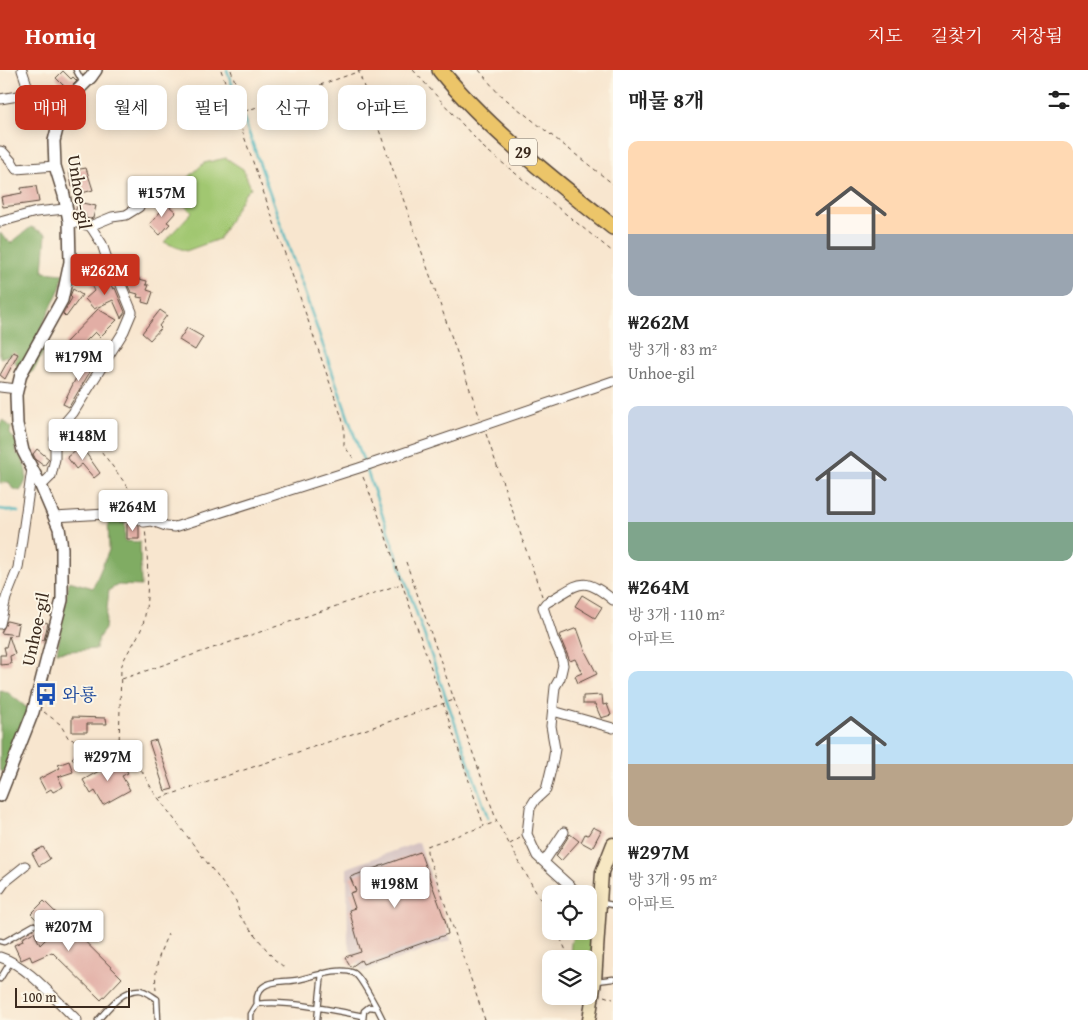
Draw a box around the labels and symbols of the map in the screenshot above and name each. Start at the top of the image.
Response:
road number: 29 [509,138,537,165]
street label: Unhoe-gil [61,153,99,231]
pin: ₩157M [127,176,197,218]
pin: ₩262M [70,254,140,296]
pin: ₩179M [44,340,114,382]
pin: ₩148M [48,418,118,461]
pin: ₩264M [98,490,168,532]
street label: Unhoe-gil [14,590,56,668]
bus stop icon: 와룡 [33,681,59,707]
place label: 와룡 [62,681,97,708]
pin: ₩297M [73,740,143,782]
pin: ₩198M [360,866,430,909]
pin: ₩207M [34,910,104,952]
scale bar [15,985,130,1008]

